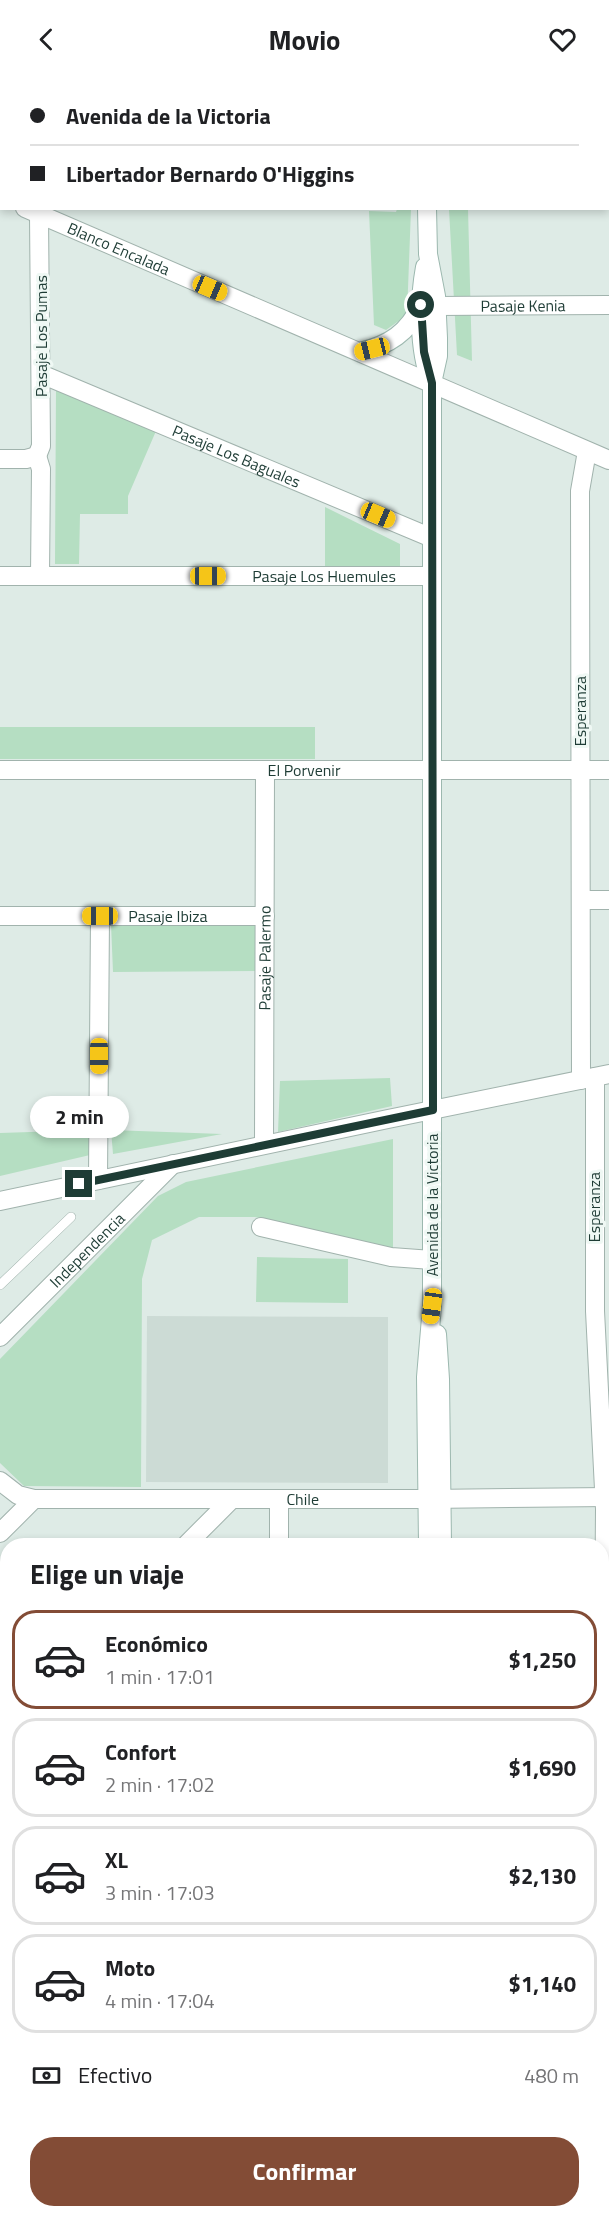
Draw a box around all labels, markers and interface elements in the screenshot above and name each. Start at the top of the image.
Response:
text: Movio [269,19,340,60]
icon: back [30,23,63,56]
icon: heart [546,23,579,56]
text: Avenida de la Victoria [66,99,271,133]
text: Libertador Bernardo O'Higgins [66,157,354,191]
street label: Blanco Encalada [64,216,174,281]
car [190,273,230,303]
street label: Pasaje Los Pumas [29,275,53,397]
route start [407,291,434,318]
street label: Pasaje Kenia [480,293,566,318]
car [352,336,392,362]
street label: Pasaje Los Baguales [169,418,304,494]
car [358,500,398,530]
street label: Pasaje Los Huemules [252,564,396,588]
car [190,567,226,585]
street label: Esperanza [568,676,592,746]
street label: El Porvenir [268,758,341,782]
street label: Pasaje Ibiza [128,904,208,928]
street label: Pasaje Palermo [252,906,277,1010]
car [82,907,118,925]
car [90,1038,108,1074]
callout: 2 min [29,1097,128,1139]
text: 2 min [55,1101,104,1132]
street label: Avenida de la Victoria [420,1133,444,1277]
route end [65,1170,92,1197]
street label: Esperanza [582,1172,606,1242]
street label: Independencia [44,1207,130,1293]
car [421,1287,443,1325]
street label: Chile [286,1487,319,1511]
text: Elige un viaje [30,1553,184,1594]
text: Económico [105,1627,208,1661]
icon: car [33,1633,87,1687]
text: $1,250 [509,1643,576,1677]
text: 1 min · 17:01 [105,1661,215,1692]
text: Confort [105,1735,176,1769]
icon: car [33,1741,87,1795]
text: $1,690 [509,1751,576,1785]
text: 2 min · 17:02 [105,1769,215,1800]
text: XL [105,1843,128,1877]
icon: car [33,1849,87,1903]
text: $2,130 [509,1859,576,1893]
text: 3 min · 17:03 [105,1877,215,1908]
text: Moto [105,1951,155,1985]
icon: car [33,1957,87,2011]
text: $1,140 [509,1967,576,2001]
text: 4 min · 17:04 [105,1985,215,2016]
text: Efectivo [78,2058,152,2092]
icon: cash [30,2059,63,2092]
text: 480 m [524,2060,579,2091]
button: Confirmar [30,2137,579,2206]

